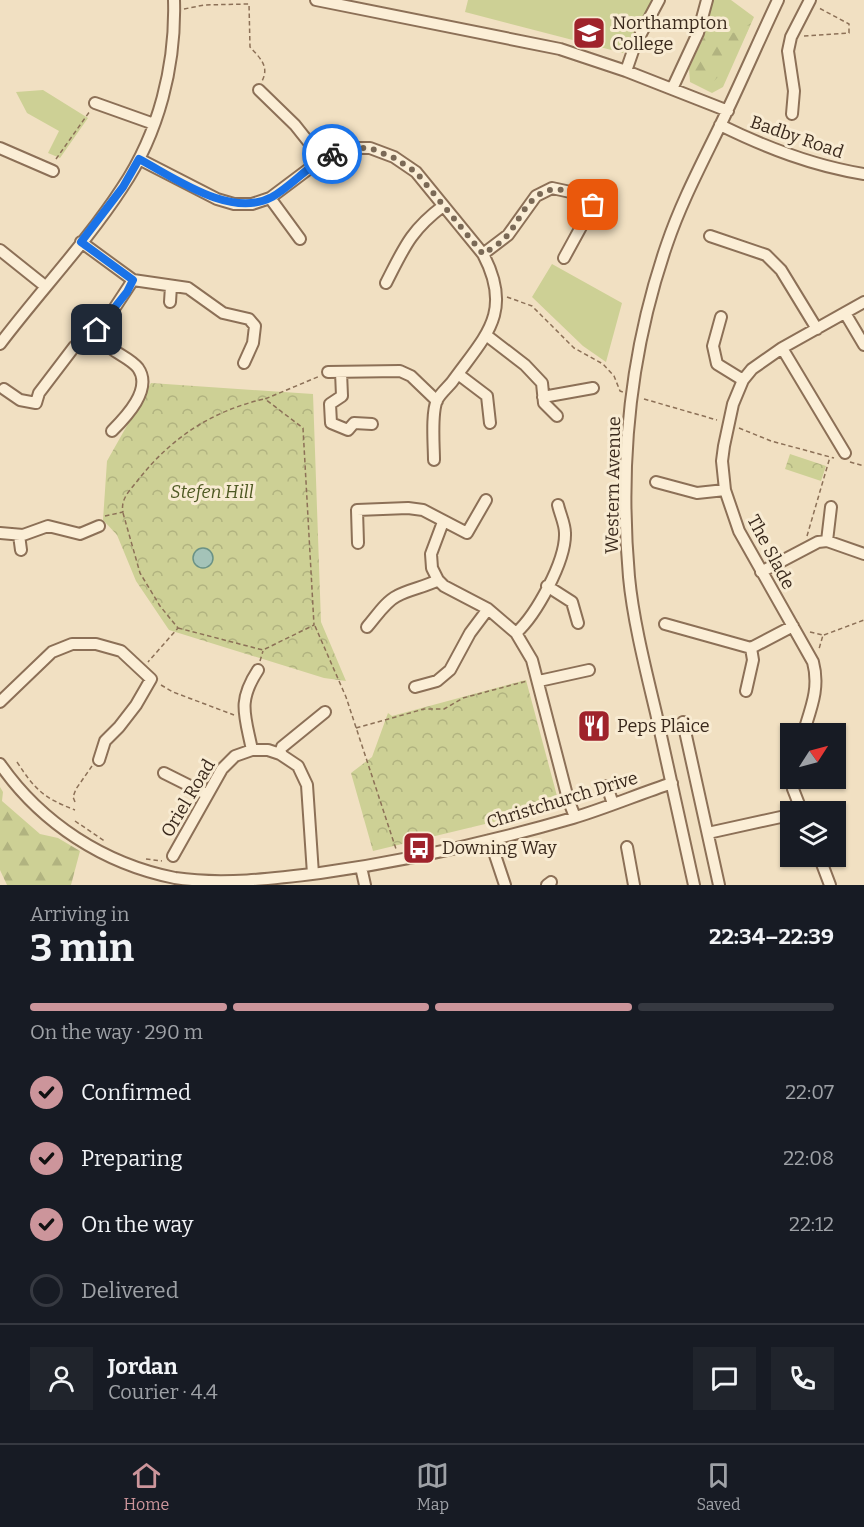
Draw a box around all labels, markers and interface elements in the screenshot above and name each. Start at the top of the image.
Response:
place label: Northampton College [612,12,728,55]
school or university icon: Northampton College [571,15,607,51]
street label: Badby Road [747,111,847,163]
courier [302,124,362,184]
icon: bike [316,138,349,171]
pin [567,179,618,230]
icon: bag [576,188,609,221]
pin [71,304,122,355]
icon: home [80,313,113,346]
street label: Western Avenue [601,416,625,554]
park label: Stefen Hill [170,481,254,503]
street label: The Slade [742,511,800,593]
restaurant icon: Peps Plaice [576,708,612,744]
place label: Peps Plaice [617,715,710,737]
north arrow [780,723,846,789]
map controls [780,723,846,867]
street label: Oriel Road [156,755,220,841]
street label: Christchurch Drive [484,767,640,833]
button: layers [780,801,846,867]
bus stop icon: Downing Way [401,830,437,866]
place label: Downing Way [442,837,557,859]
text: Arriving in [30,902,129,926]
text: 22:34–22:39 [709,923,834,950]
text: 3 min [30,925,134,971]
text: On the way · 290 m [30,1020,203,1044]
icon: check [30,1076,63,1109]
text: Confirmed [81,1079,191,1106]
text: 22:07 [785,1080,834,1104]
icon: check [30,1142,63,1175]
text: Preparing [81,1145,183,1172]
text: 22:08 [783,1146,834,1170]
icon: check [30,1208,63,1241]
text: On the way [81,1211,193,1238]
text: 22:12 [789,1212,834,1236]
text: Delivered [81,1277,179,1304]
button: person [30,1347,93,1410]
button: chat [693,1347,756,1410]
button: phone [771,1347,834,1410]
text: Jordan [108,1353,178,1380]
text: Courier · 4.4 [108,1380,218,1404]
tab: Home [124,1459,169,1514]
tab: Map [416,1459,449,1514]
tab: Saved [696,1459,740,1514]

